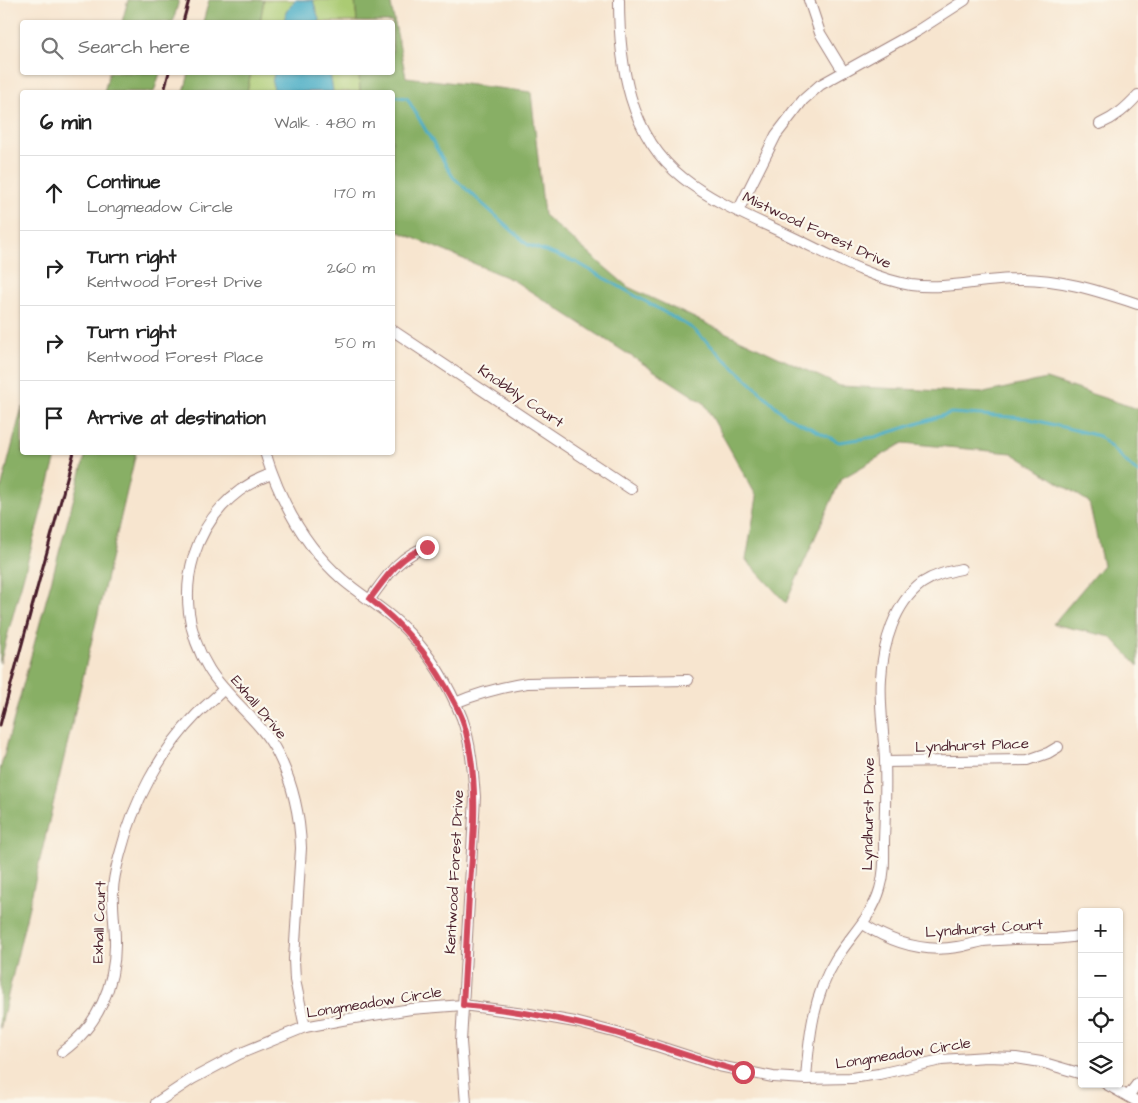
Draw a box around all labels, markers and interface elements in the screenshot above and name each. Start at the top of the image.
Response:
search box [20,20,395,75]
icon: search [38,34,66,62]
text: Search here [78,34,190,61]
text: 6 min [40,108,92,137]
text: Walk · 480 m [274,112,375,134]
text: Continue [87,169,161,196]
icon: ahead [40,179,68,207]
text: 170 m [334,182,375,204]
street label: Mistwood Forest Drive [739,187,895,274]
text: Longmeadow Circle [87,196,233,218]
text: Turn right [87,244,176,271]
icon: right [40,254,68,282]
text: 260 m [327,257,375,279]
text: Kentwood Forest Drive [87,271,262,293]
text: Turn right [87,319,176,346]
icon: right [40,329,68,357]
text: 50 m [335,332,375,354]
text: Kentwood Forest Place [87,346,263,368]
street label: Knobbly Court [473,360,568,434]
icon: arrive [40,404,68,432]
text: Arrive at destination [87,405,266,432]
route end [416,536,439,559]
street label: Exhall Drive [226,671,292,744]
street label: Lyndhurst Place [915,733,1029,759]
street label: Lyndhurst Drive [857,757,881,871]
street label: Kentwood Forest Drive [440,789,469,955]
street label: Exhall Court [88,880,111,964]
map controls [1078,908,1123,1088]
button: + [1078,908,1123,953]
street label: Lyndhurst Court [925,914,1044,944]
button: − [1078,953,1123,998]
street label: Longmeadow Circle [305,981,443,1025]
button: locate [1078,998,1123,1043]
street label: Longmeadow Circle [834,1032,972,1076]
button: layers [1078,1043,1123,1088]
route start [732,1061,755,1084]

